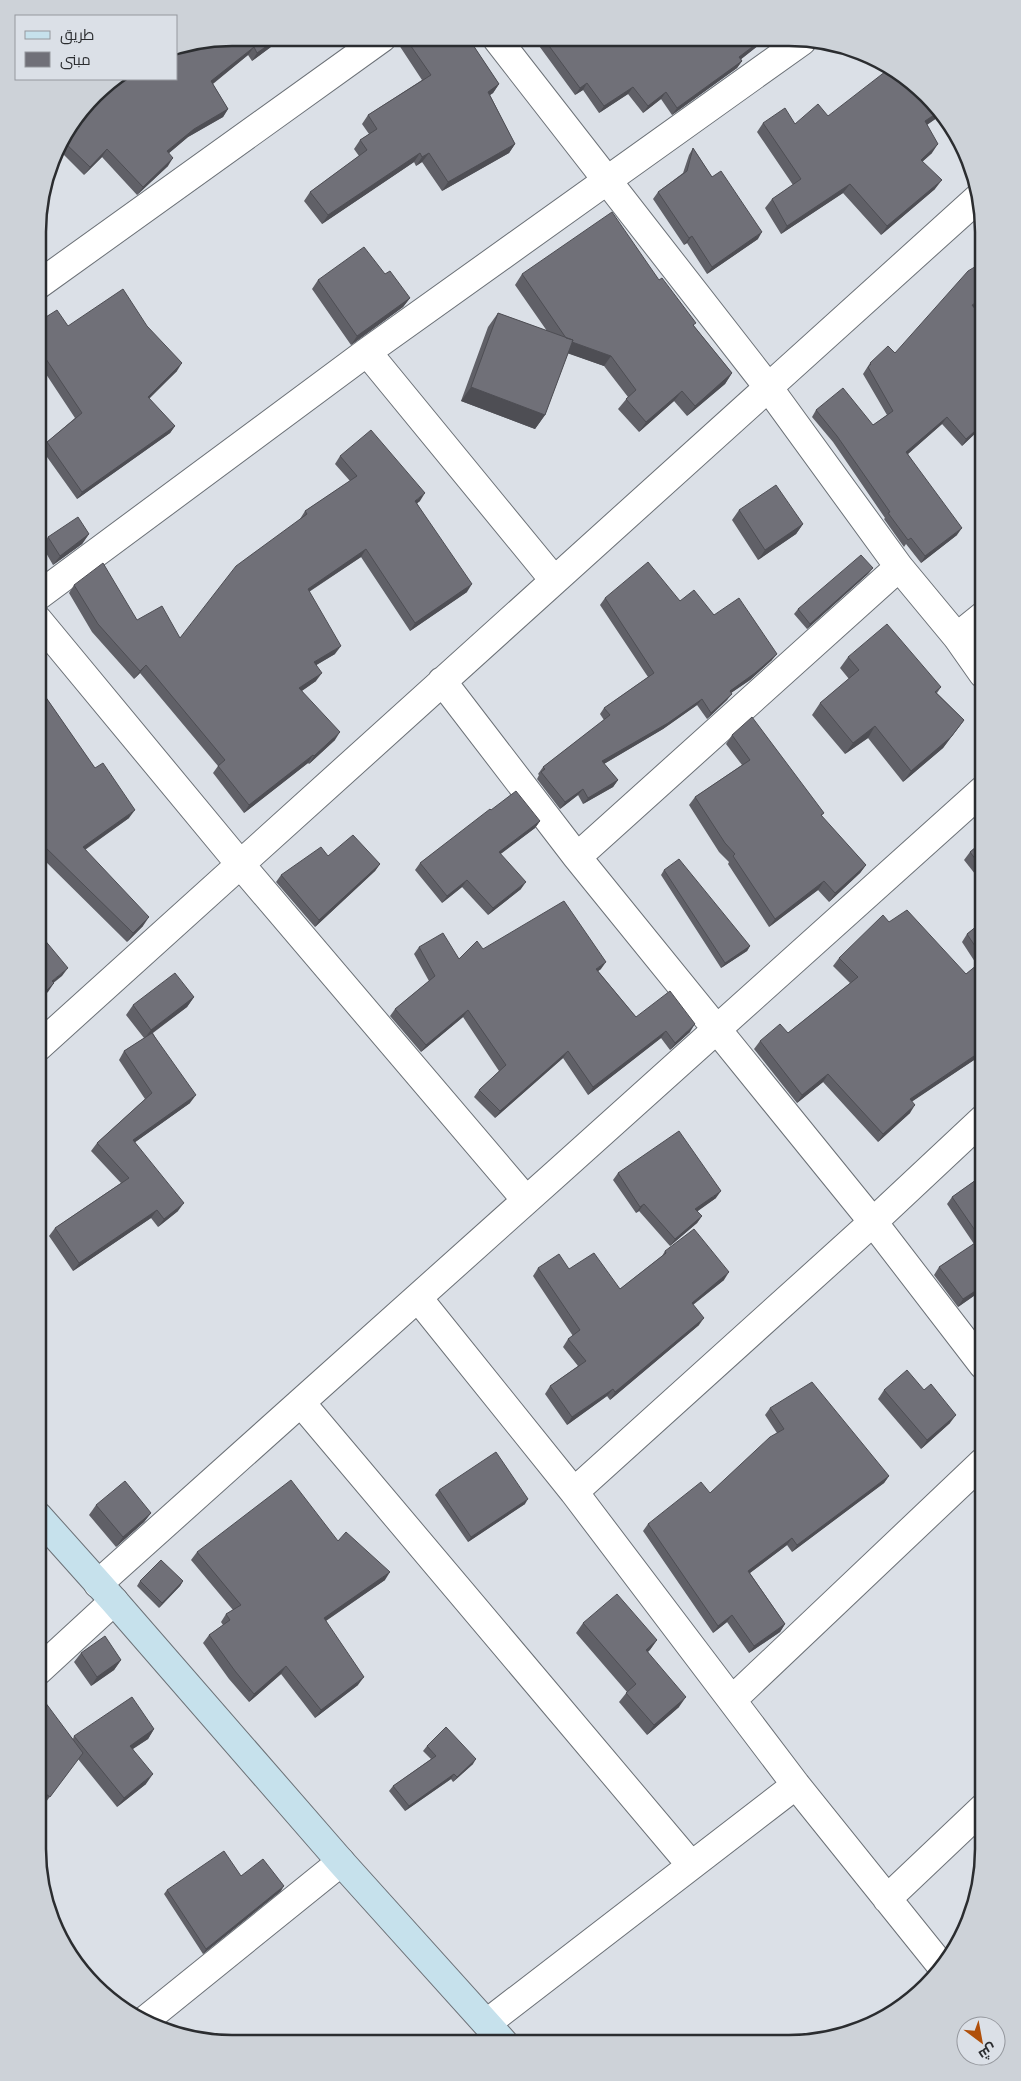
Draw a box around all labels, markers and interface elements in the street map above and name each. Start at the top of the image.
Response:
legend [15,15,178,80]
text: طريق [60,27,94,46]
text: مبنى [60,52,91,71]
north arrow [956,2016,1006,2066]
text: ش [975,2039,1000,2064]

